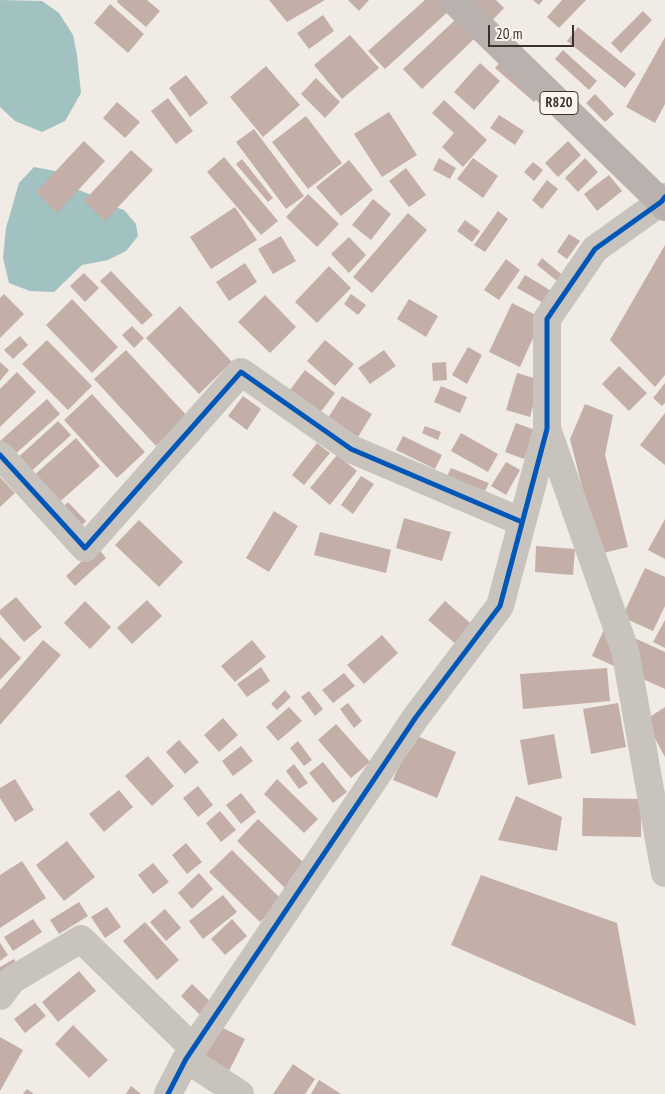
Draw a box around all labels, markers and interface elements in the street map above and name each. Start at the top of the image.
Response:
scale bar [490,15,576,47]
text: 20 m [496,24,522,43]
road number: R820 [540,92,578,115]

